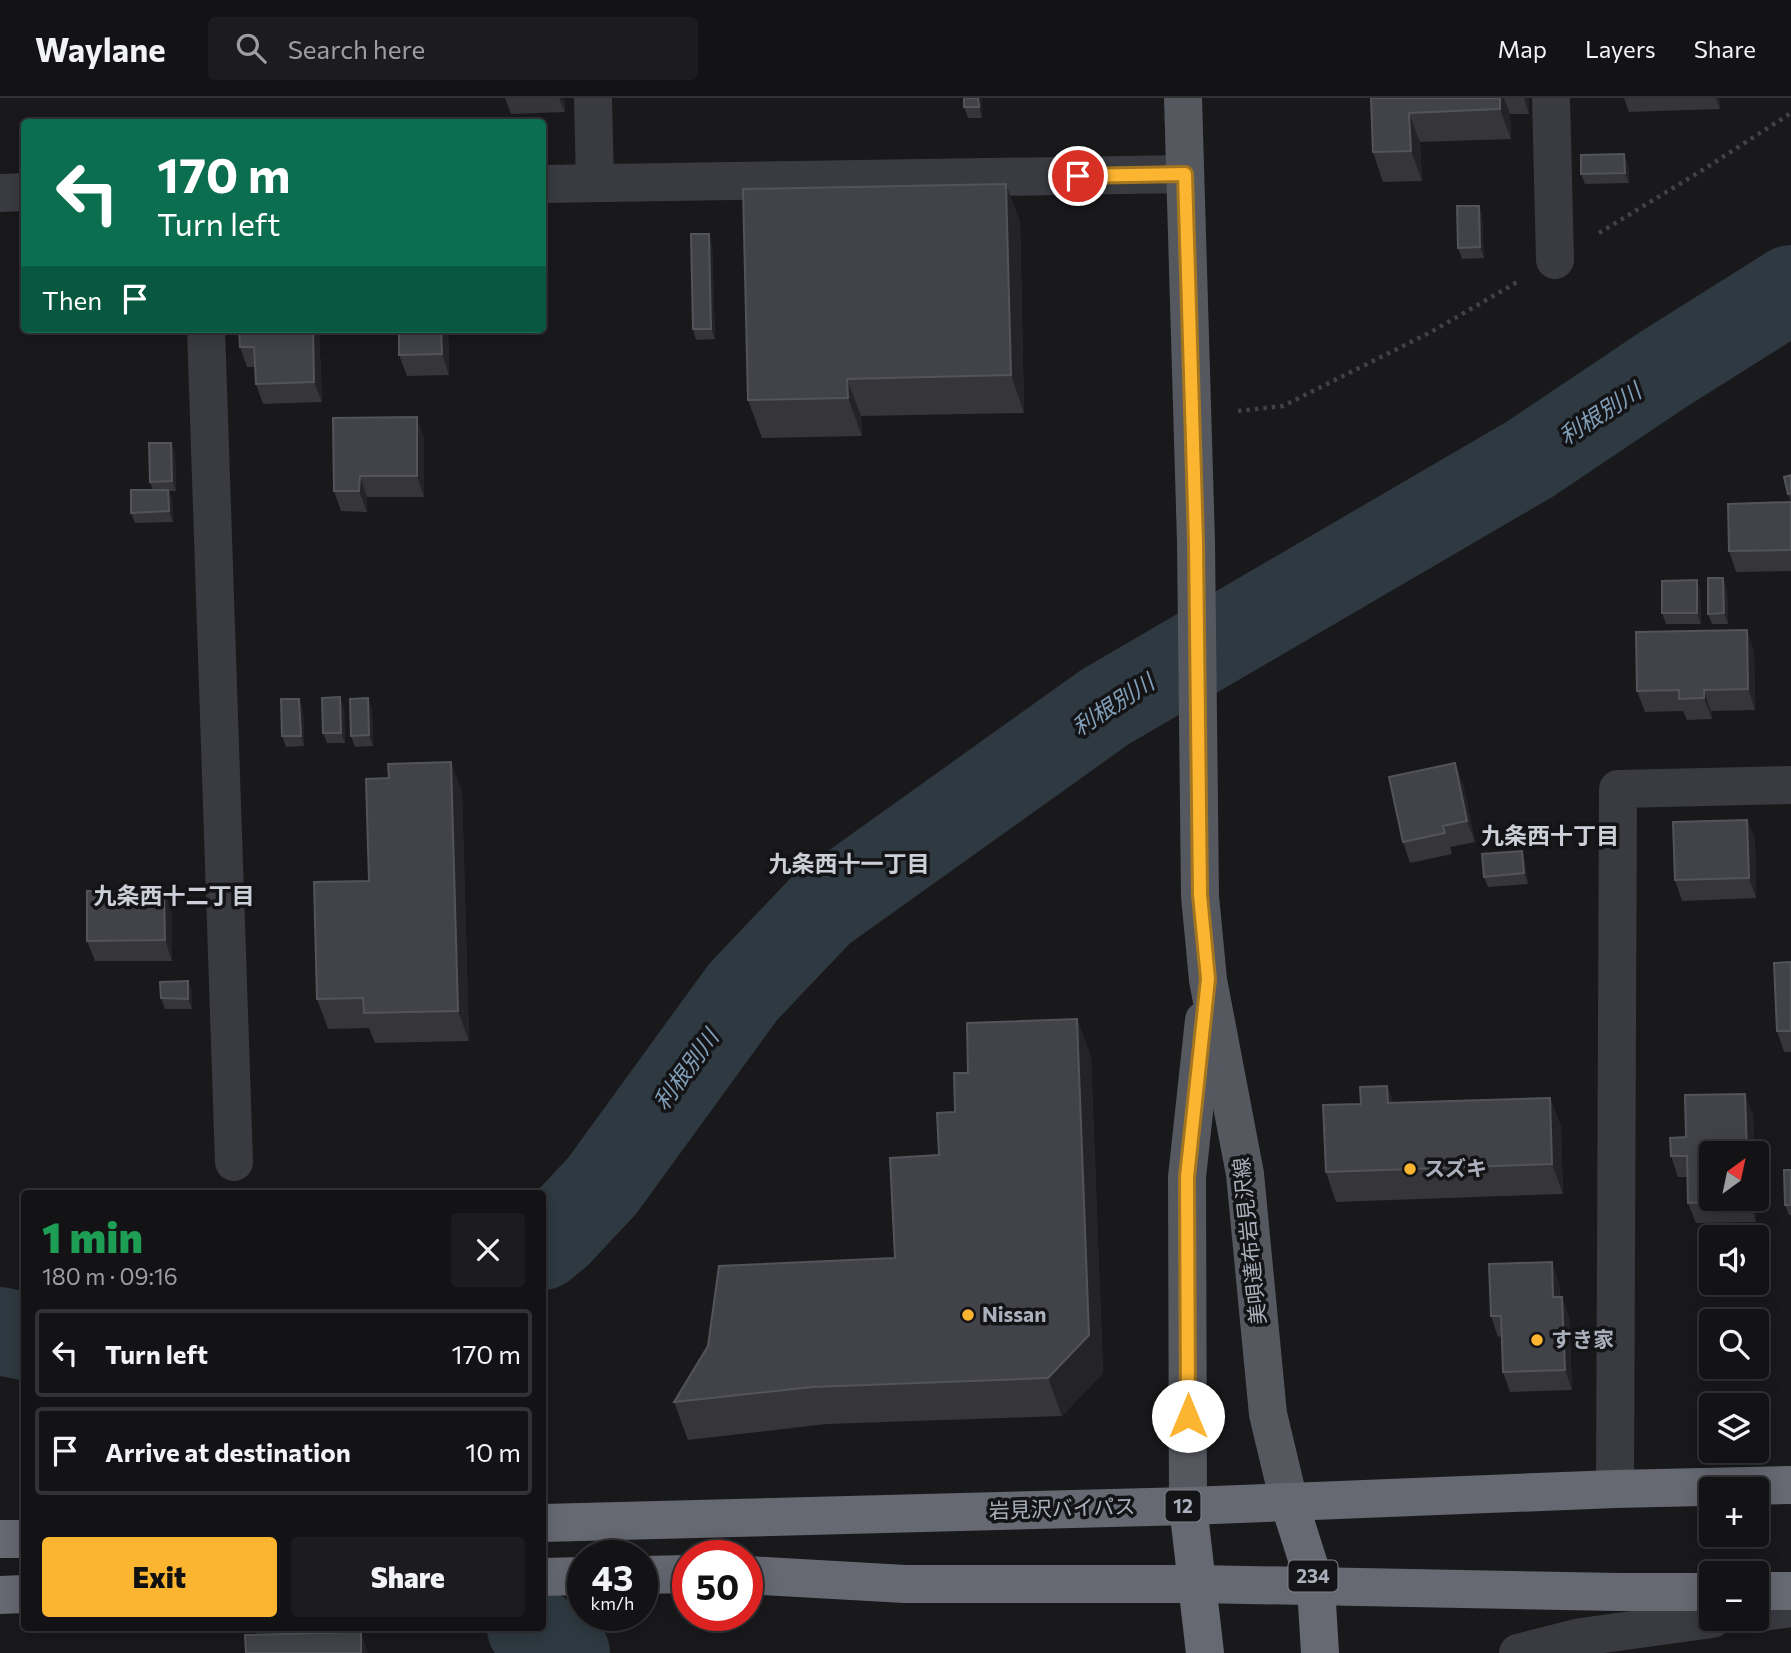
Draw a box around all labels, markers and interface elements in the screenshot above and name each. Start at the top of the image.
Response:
search box [208,17,698,80]
text: Waylane [35,28,166,69]
icon: search [232,29,270,67]
text: Search here [288,33,425,64]
text: Map [1498,34,1547,63]
text: Layers [1585,34,1656,63]
text: Share [1694,34,1756,63]
text: 170 m [157,143,290,203]
pin [1048,146,1108,206]
icon: left [42,147,133,238]
icon: arrive [1059,157,1097,195]
text: Turn left [157,203,281,243]
icon: arrive [116,280,154,318]
text: Then [42,284,102,315]
water label: 利根別川 [1553,375,1648,450]
water label: 利根別川 [1066,666,1161,741]
district label: 九条西十丁目 [1481,821,1619,849]
district label: 九条西十一丁目 [769,849,930,877]
district label: 九条西十二丁目 [94,881,255,909]
water label: 利根別川 [647,1022,725,1115]
north arrow [1699,1141,1769,1211]
map controls [1699,1141,1769,1631]
place label: スズキ [1424,1155,1487,1180]
street label: 美唄達布岩見沢線 [1227,1156,1270,1326]
marker: スズキ [1402,1161,1418,1177]
text: 1 min [42,1210,143,1262]
button: close [451,1213,525,1287]
button: sound [1699,1225,1769,1295]
text: 180 m · 09:16 [42,1262,178,1290]
place label: Nissan [982,1301,1046,1326]
marker: Nissan [960,1307,976,1323]
button: search [1699,1309,1769,1379]
place label: すき家 [1551,1326,1614,1351]
marker: すき家 [1529,1332,1545,1348]
icon: left [46,1334,84,1372]
text: Turn left [105,1338,208,1369]
text: 170 m [452,1338,521,1369]
position arrow [1151,1379,1225,1453]
button: layers [1699,1393,1769,1463]
icon: arrive [46,1432,84,1470]
text: Arrive at destination [105,1436,351,1467]
text: 10 m [465,1436,521,1467]
button: + [1699,1477,1769,1547]
road number: 12 [1166,1490,1200,1522]
street label: 岩見沢バイパス [988,1492,1136,1523]
button: Exit [42,1537,277,1617]
button: Share [291,1537,525,1617]
speed limit sign: 50 [672,1540,763,1631]
text: 43 [592,1555,633,1598]
road number: 234 [1288,1560,1338,1592]
button: − [1699,1561,1769,1631]
text: km/h [591,1592,634,1614]

